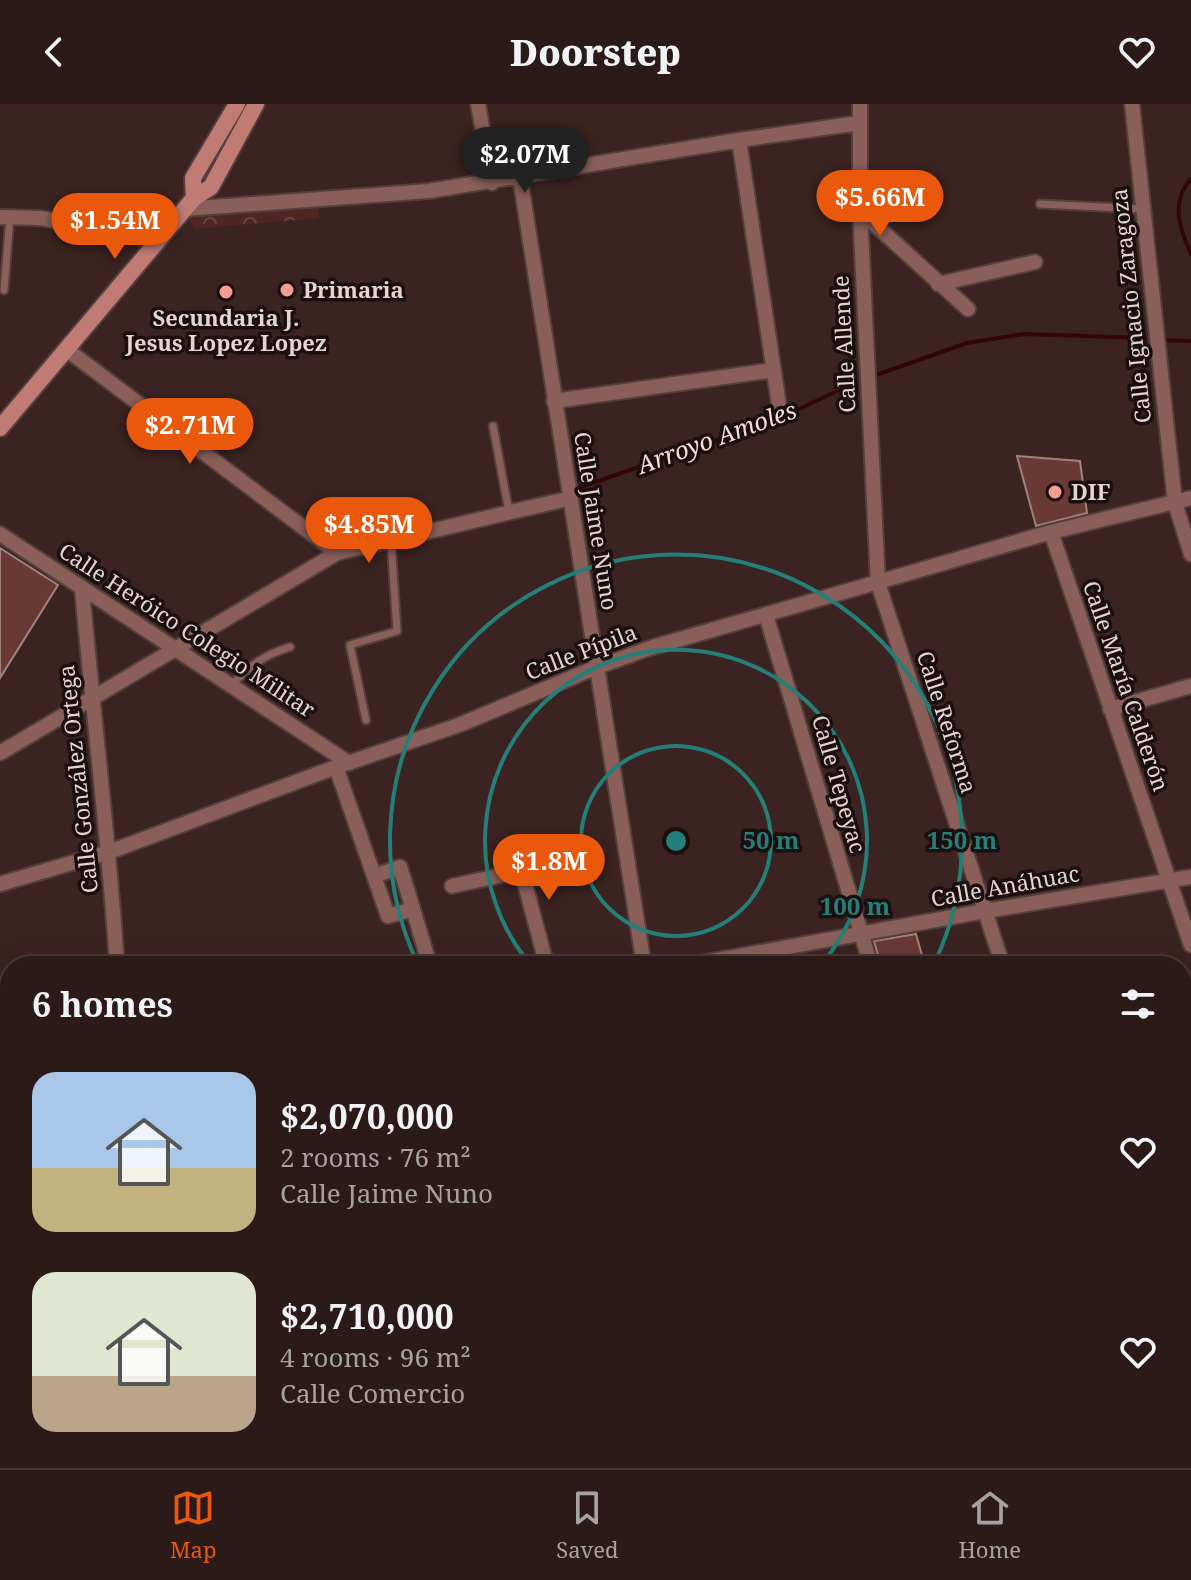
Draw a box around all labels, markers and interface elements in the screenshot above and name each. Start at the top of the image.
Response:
text: Doorstep [510,28,681,77]
icon: back [32,30,76,74]
icon: heart [1115,30,1159,74]
pin: $2.07M [460,127,590,195]
text: $2.07M [479,135,571,171]
pin: $5.66M [815,170,945,238]
text: $5.66M [834,178,926,214]
street label: Calle Ignacio Zaragoza [1103,187,1157,425]
pin: $1.54M [50,193,180,261]
text: $1.54M [69,201,161,237]
place label: Primaria [303,274,404,304]
street label: Calle Allende [824,275,862,413]
marker: Primaria [278,281,296,299]
marker: Secundaria J. Jesus Lopez Lopez [217,283,235,301]
place label: Secundaria J. Jesus Lopez Lopez [124,302,327,357]
water label: Arroyo Amoles [630,392,801,481]
pin: $2.71M [125,398,255,466]
text: $2.71M [144,406,236,442]
street label: Calle Jaime Nuno [568,429,626,612]
place label: DIF [1071,476,1110,506]
marker: DIF [1046,483,1064,501]
pin: $4.85M [304,497,434,565]
text: $4.85M [323,505,415,541]
street label: Calle Heróico Colegio Militar [54,535,322,724]
street label: Calle María Calderón [1077,576,1177,795]
street label: Calle Pípila [521,616,641,686]
street label: Calle Reforma [911,647,985,797]
street label: Calle González Ortega [50,664,104,895]
street label: Calle Tepeyac [806,711,874,856]
text: 50 m [742,823,800,856]
text: 150 m [927,823,998,856]
centre of rings [662,827,690,855]
pin: $1.8M [493,834,605,902]
text: $1.8M [511,842,587,878]
street label: Calle Anáhuac [928,857,1081,913]
text: 100 m [820,889,891,922]
text: 6 homes [32,981,173,1027]
icon: filters [1116,982,1160,1026]
text: $2,070,000 [280,1093,454,1139]
icon: home [96,1104,192,1200]
icon: heart [1116,1130,1160,1174]
text: 2 rooms · 76 m² [280,1139,471,1175]
text: Calle Jaime Nuno [280,1175,493,1211]
text: $2,710,000 [280,1293,454,1339]
icon: home [96,1304,192,1400]
icon: heart [1116,1330,1160,1374]
text: 4 rooms · 96 m² [280,1339,471,1375]
text: Calle Comercio [280,1375,465,1411]
tab: Map [170,1486,216,1564]
tab: Saved [556,1486,619,1564]
tab: Home [958,1486,1021,1564]

